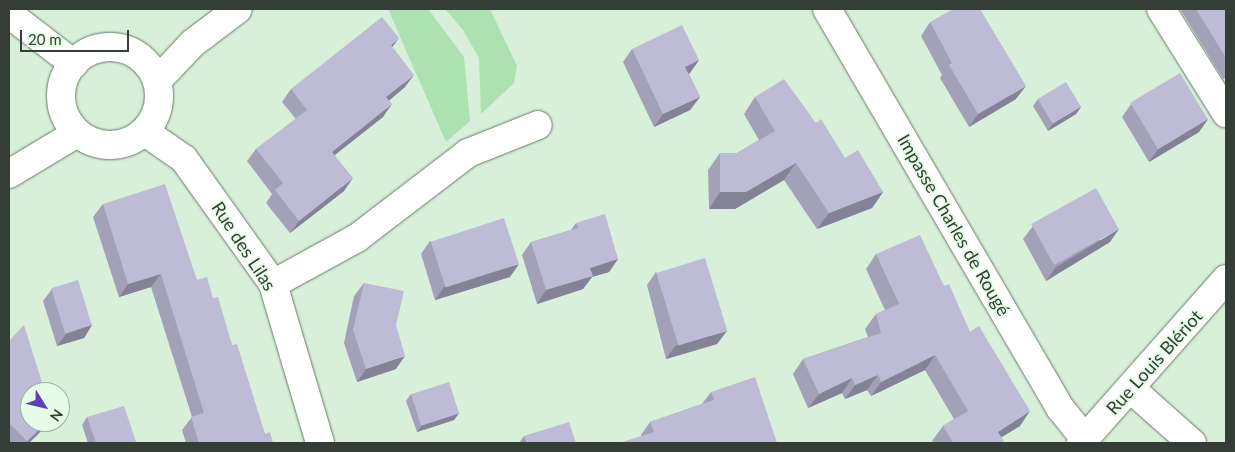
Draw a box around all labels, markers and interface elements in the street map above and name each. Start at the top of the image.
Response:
scale bar [22,20,131,52]
text: 20 m [28,30,62,48]
street label: Impasse Charles de Rougé [893,130,1015,320]
street label: Rue des Lilas [207,198,281,294]
street label: Rue Louis Blériot [1101,305,1207,419]
north arrow [20,382,70,432]
text: N [47,406,67,425]

